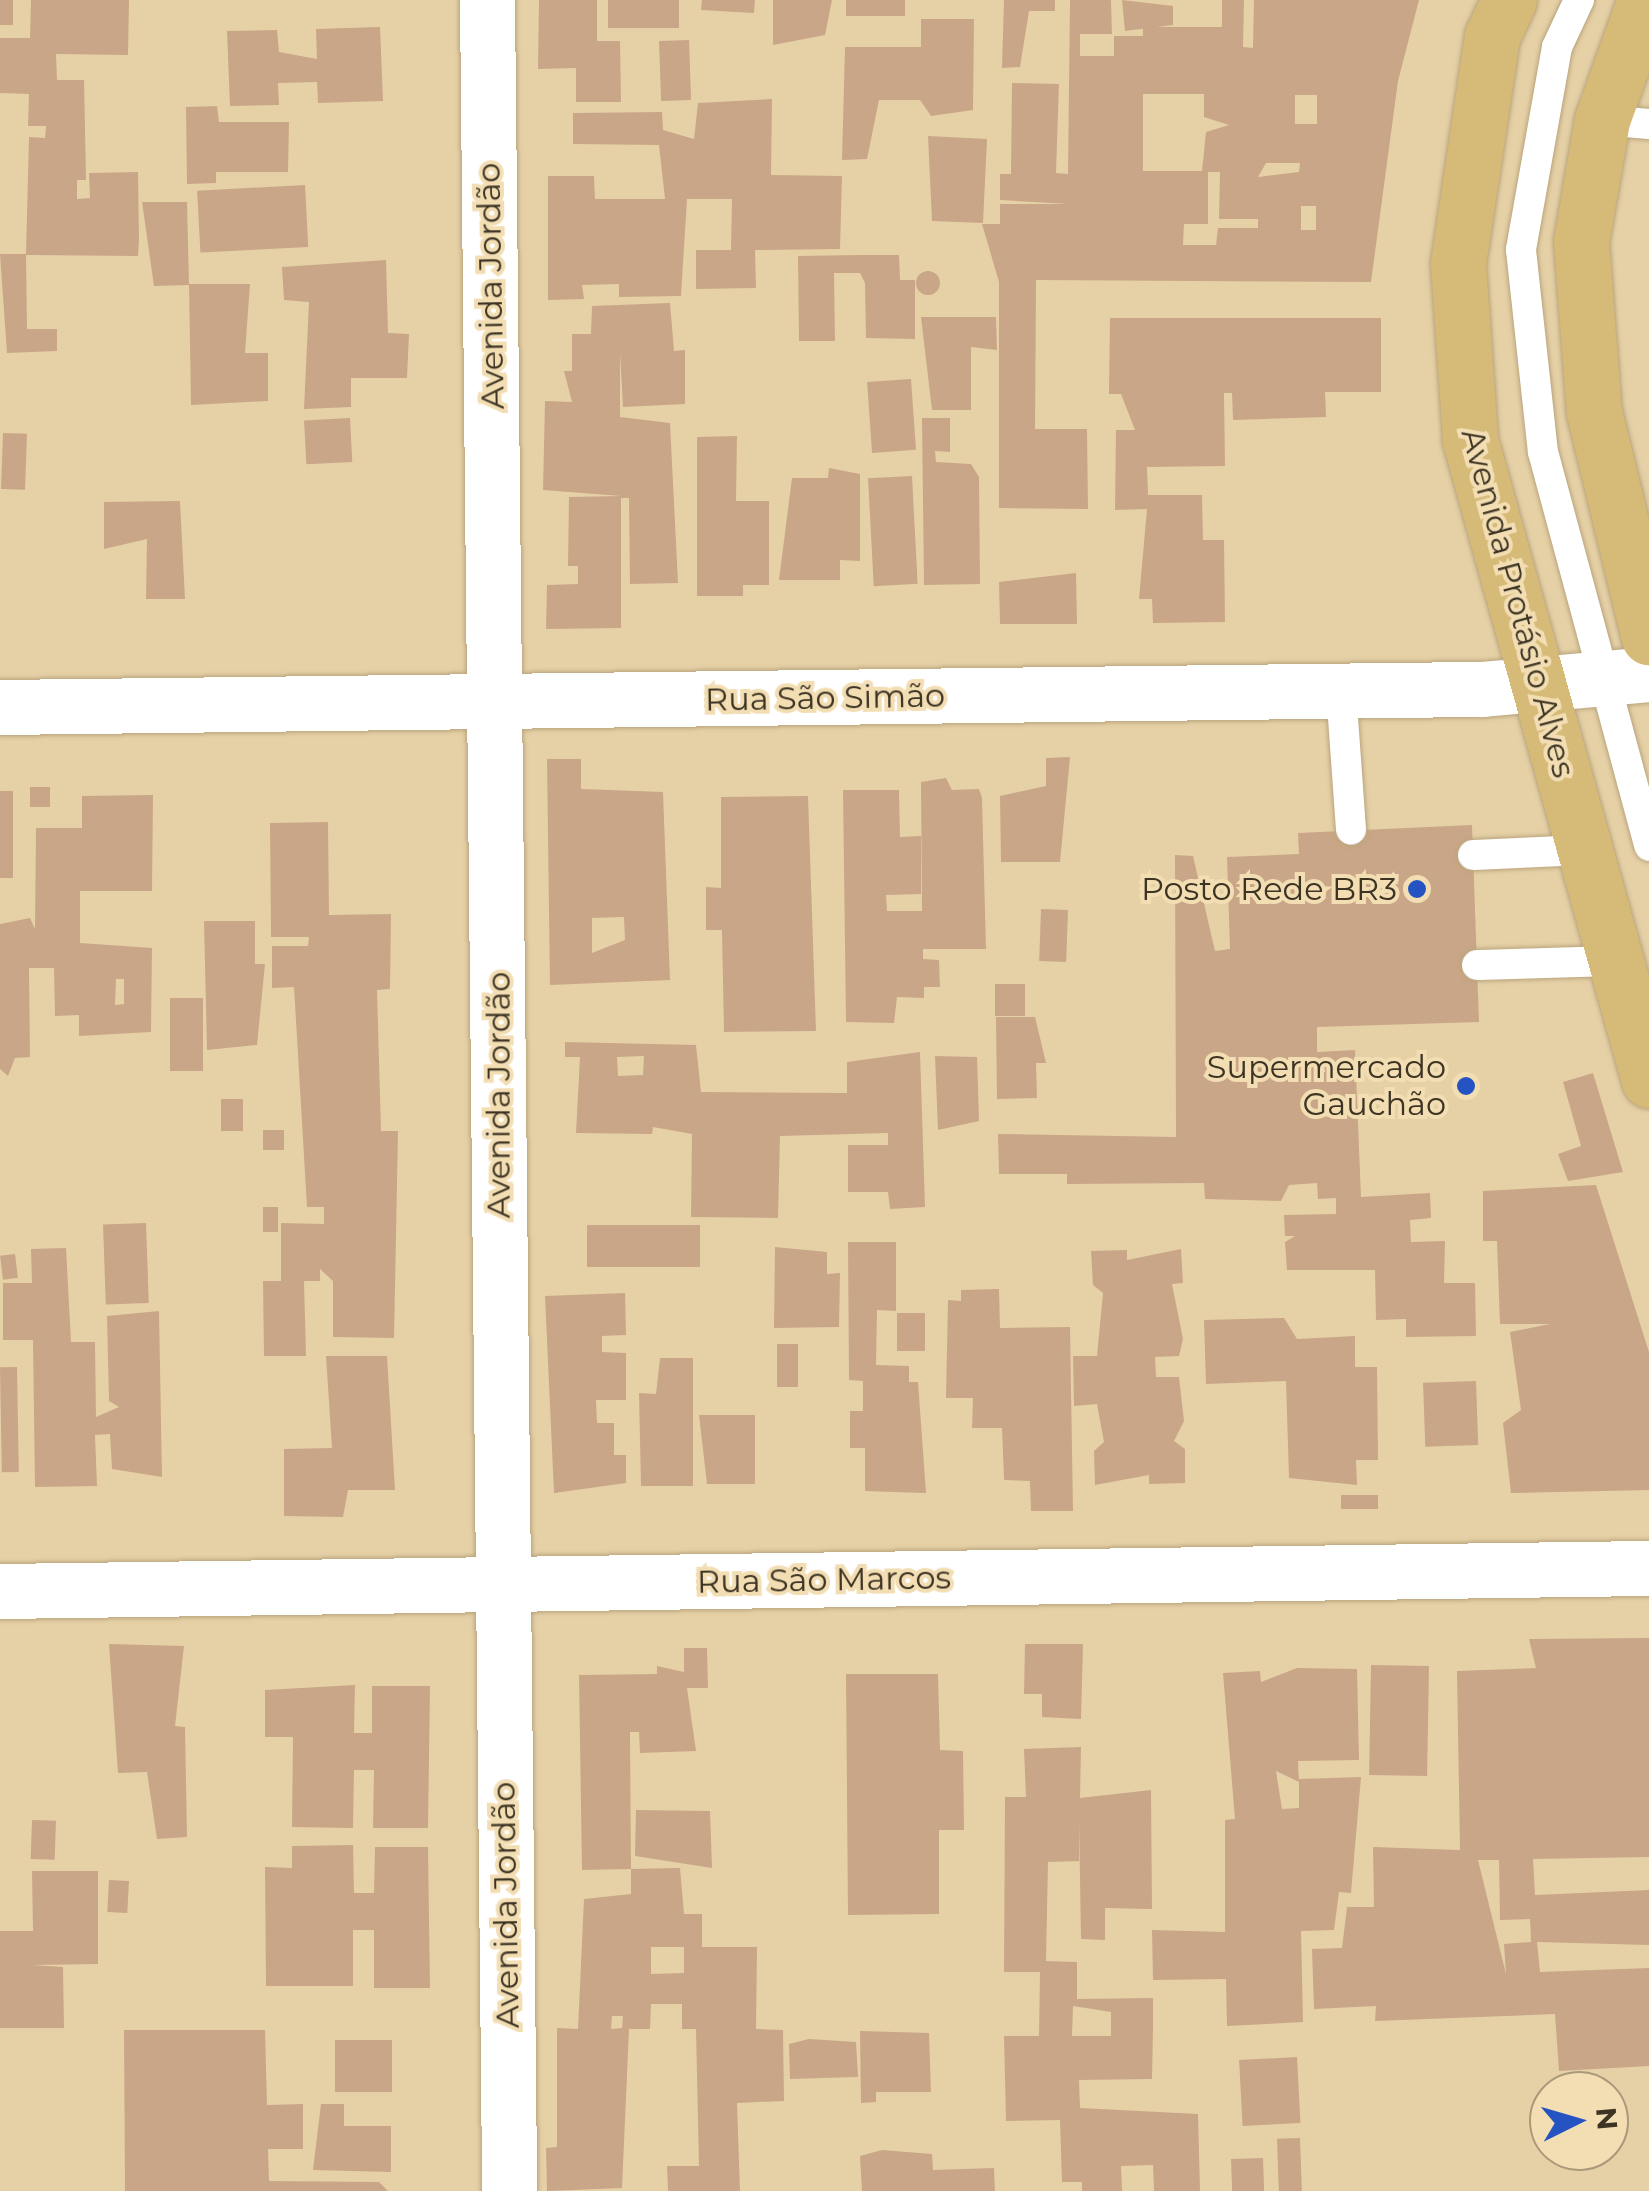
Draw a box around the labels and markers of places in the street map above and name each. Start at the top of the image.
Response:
place label: Posto Rede BR3 [1141,870,1397,908]
marker: Posto Rede BR3 [1406,878,1428,900]
place label: Supermercado Gauchão [1207,1049,1446,1124]
marker: Supermercado Gauchão [1455,1075,1477,1097]

